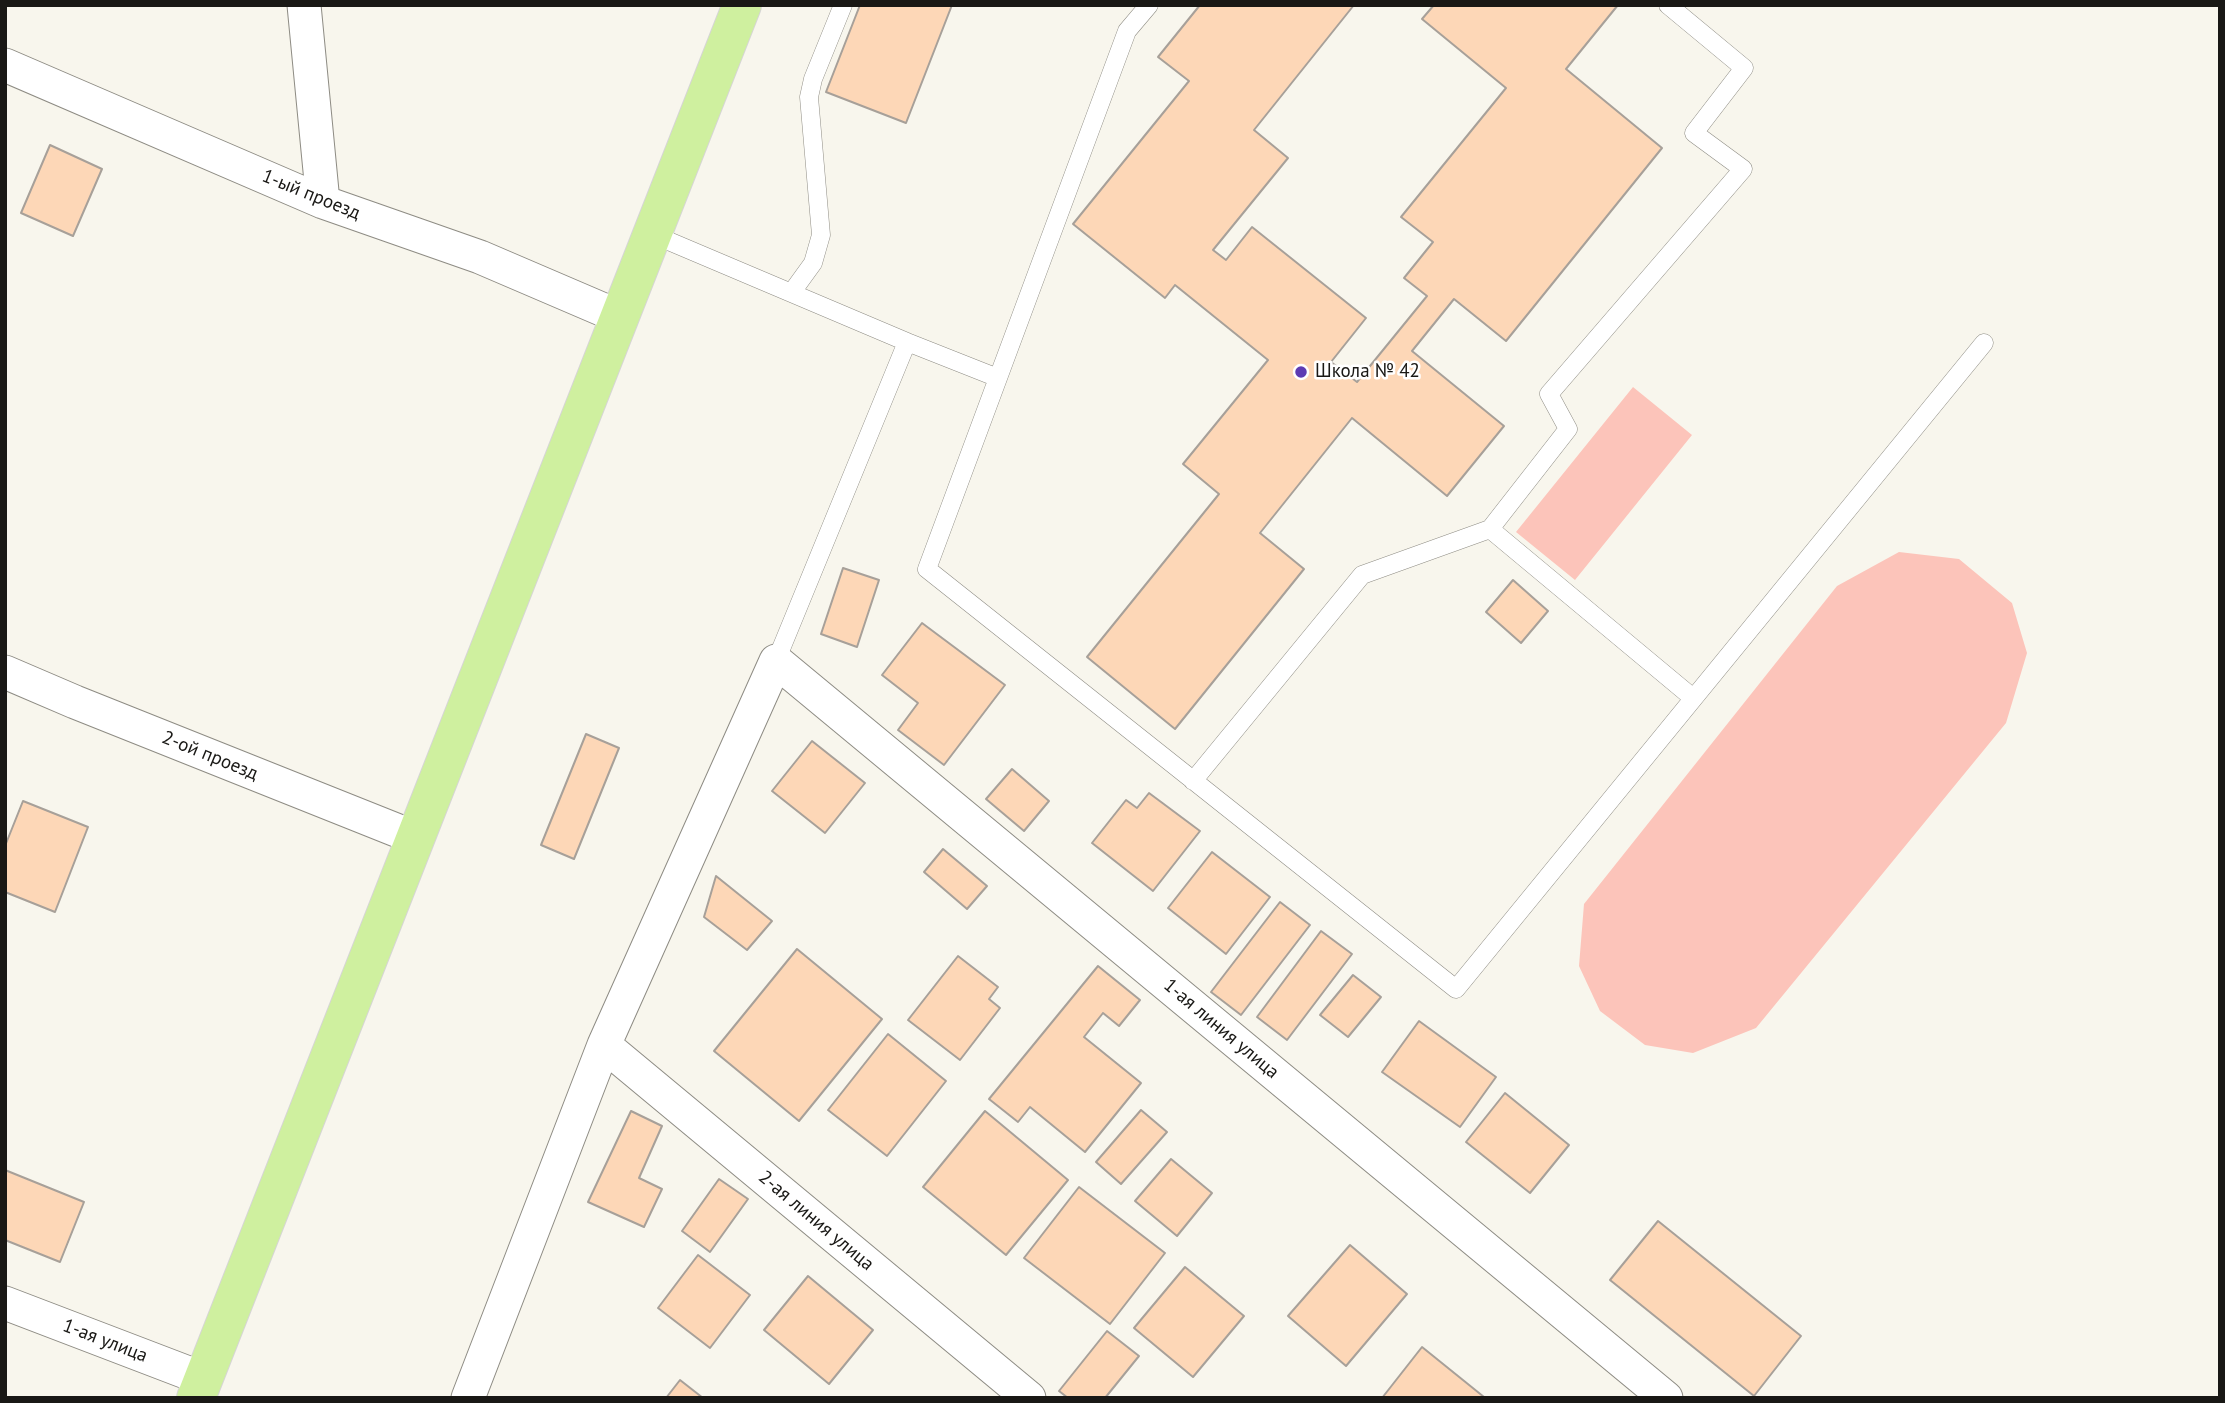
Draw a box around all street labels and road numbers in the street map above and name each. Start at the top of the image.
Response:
street label: 1-ый проезд [258,165,364,225]
street label: 2-ой проезд [159,726,261,786]
street label: 1-ая линия улица [1159,974,1283,1084]
street label: 2-ая линия улица [754,1166,878,1276]
street label: 1-ая улица [59,1314,151,1368]

